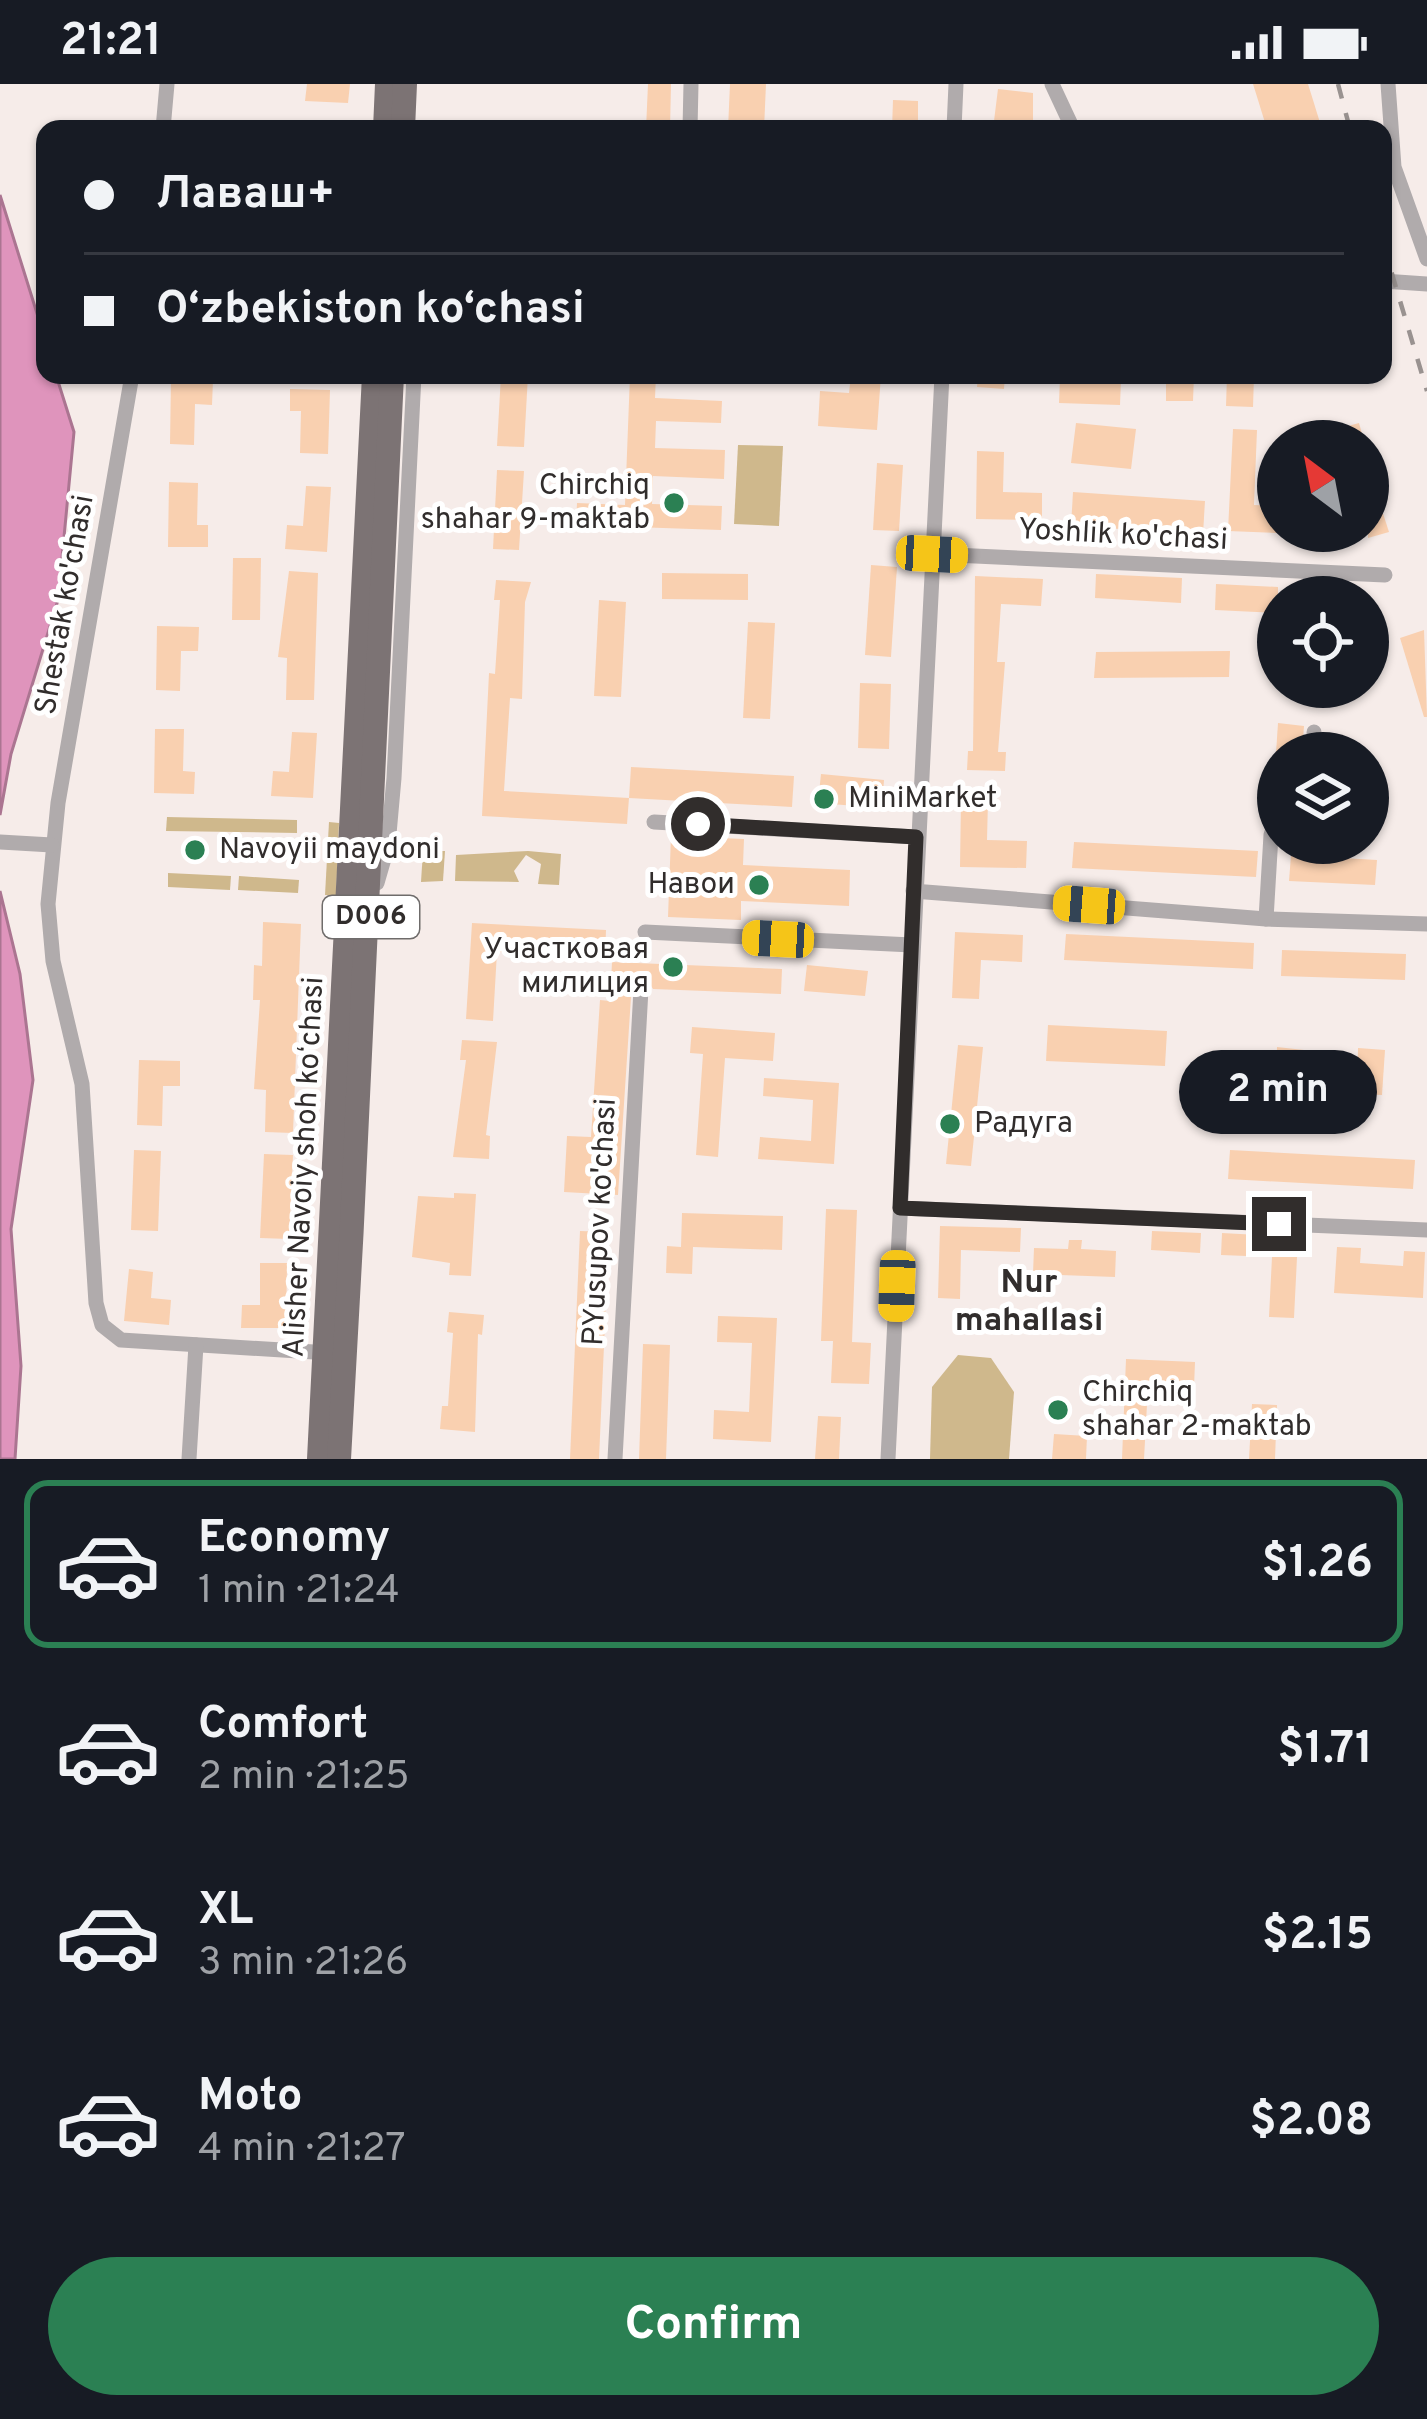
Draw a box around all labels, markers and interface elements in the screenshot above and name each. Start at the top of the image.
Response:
text: 21:21 [60,14,162,71]
text: Лаваш+ [156,167,335,224]
text: O‘zbekiston ko‘chasi [156,282,585,339]
north arrow [1257,420,1389,552]
map controls [1257,420,1389,864]
place label: Chirchiq shahar 9-maktab [421,468,650,539]
marker: Chirchiq shahar 9-maktab [661,490,687,516]
street label: Shestak ko'chasi [28,492,104,718]
street label: Yoshlik ko'chasi [1017,512,1229,560]
car [895,534,969,574]
button: locate [1257,576,1389,708]
button: layers [1257,732,1389,864]
place label: MiniMarket [848,781,997,818]
marker: MiniMarket [811,786,837,812]
route start [671,797,725,851]
place label: Navoyii maydoni [219,832,440,869]
marker: Navoyii maydoni [182,837,208,863]
place label: Навои [648,867,735,904]
marker: Навои [746,872,772,898]
car [1052,885,1126,925]
road number: D006 [323,896,419,938]
car [741,919,815,959]
place label: Участковая милиция [483,932,649,1003]
marker: Участковая милиция [660,954,686,980]
street label: Alisher Navoiy shoh koʻchasi [277,976,333,1358]
callout: 2 min [1180,1050,1378,1134]
text: 2 min [1227,1067,1329,1116]
street label: P.Yusupov ko'chasi [576,1097,626,1347]
place label: Радуга [974,1106,1073,1143]
marker: Радуга [937,1111,963,1137]
route end [1252,1197,1306,1251]
car [878,1249,916,1323]
district label: Nur mahallasi [955,1263,1103,1343]
place label: Chirchiq shahar 2-maktab [1082,1375,1312,1446]
marker: Chirchiq shahar 2-maktab [1045,1397,1071,1423]
icon: car [54,1510,162,1618]
text: Economy [198,1511,390,1568]
text: $1.26 [1262,1536,1373,1593]
text: 1 min · 21:24 [198,1568,400,1617]
icon: car [54,1696,162,1804]
text: Comfort [198,1697,368,1754]
text: $1.71 [1278,1722,1373,1779]
text: 2 min · 21:25 [198,1754,410,1803]
icon: car [54,1882,162,1990]
text: XL [198,1883,253,1940]
text: $2.15 [1262,1908,1373,1965]
text: 3 min · 21:26 [198,1940,408,1989]
icon: car [54,2068,162,2176]
text: Moto [198,2069,302,2126]
text: $2.08 [1249,2094,1373,2151]
text: 4 min · 21:27 [198,2126,406,2175]
button: Confirm [48,2257,1379,2395]

